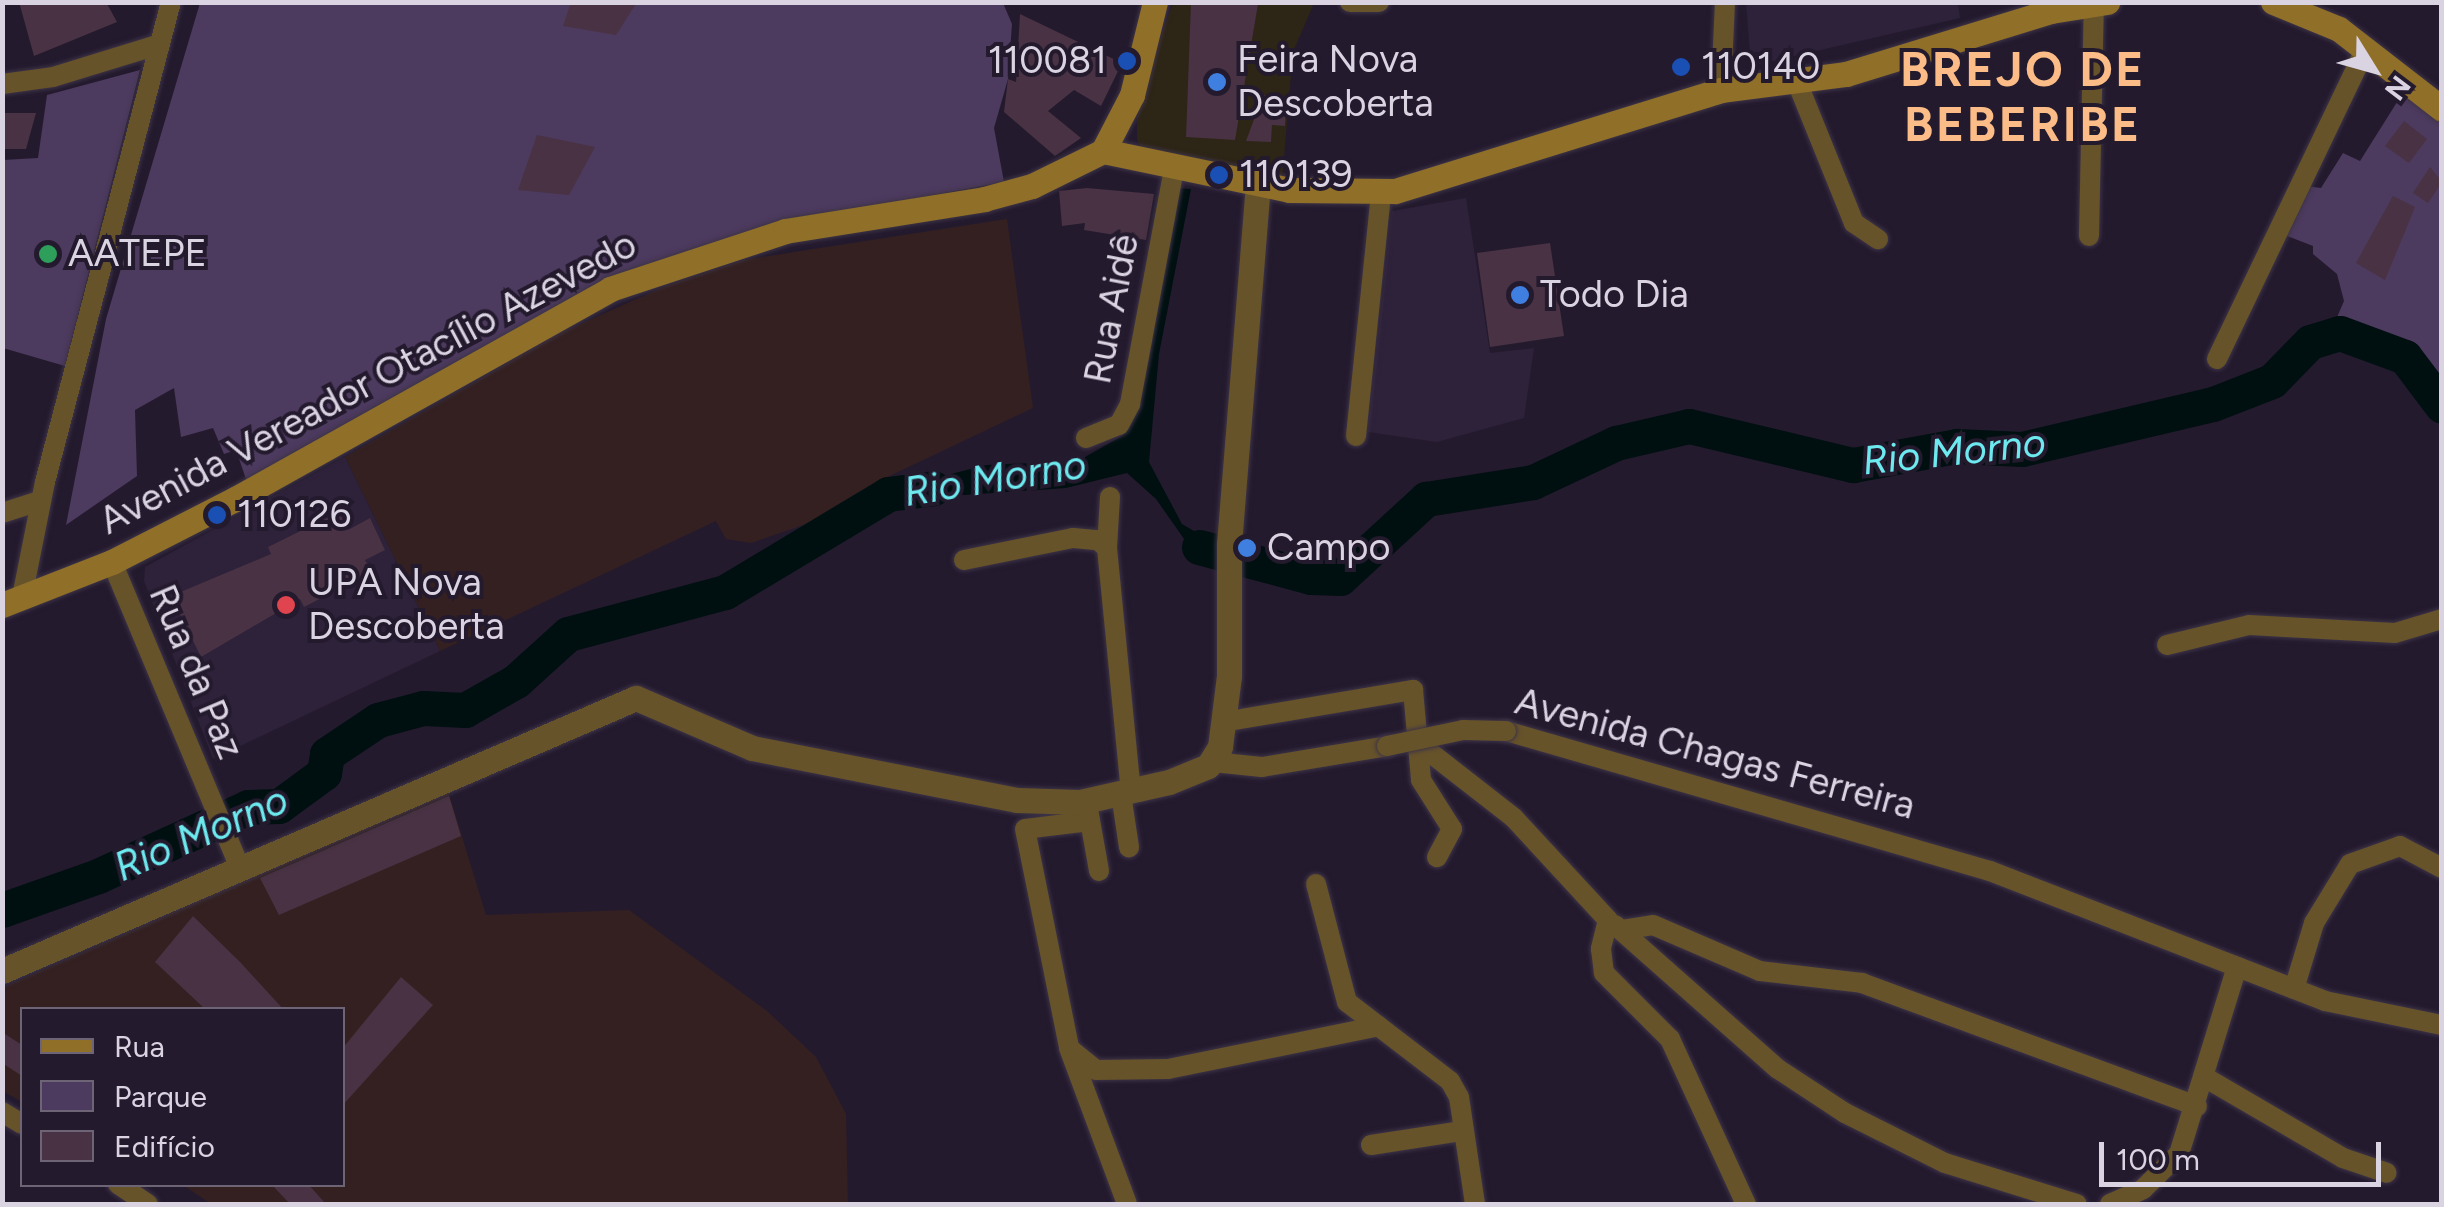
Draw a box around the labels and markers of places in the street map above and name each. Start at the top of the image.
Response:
place label: Feira Nova Descoberta [1237,37,1434,126]
place label: 110081 [988,38,1107,84]
place label: 110140 [1701,44,1820,90]
marker: 110081 [1116,50,1138,72]
marker: 110140 [1670,56,1692,78]
marker: Feira Nova Descoberta [1206,71,1228,93]
place label: 110139 [1239,152,1353,198]
marker: 110139 [1208,164,1230,186]
place label: AATEPE [68,231,207,277]
marker: AATEPE [37,243,59,265]
place label: Todo Dia [1540,272,1689,318]
marker: Todo Dia [1509,284,1531,306]
place label: 110126 [237,492,351,538]
marker: 110126 [206,504,228,526]
place label: Campo [1267,525,1391,571]
marker: Campo [1236,537,1258,559]
place label: UPA Nova Descoberta [308,560,505,649]
marker: UPA Nova Descoberta [273,592,299,618]

